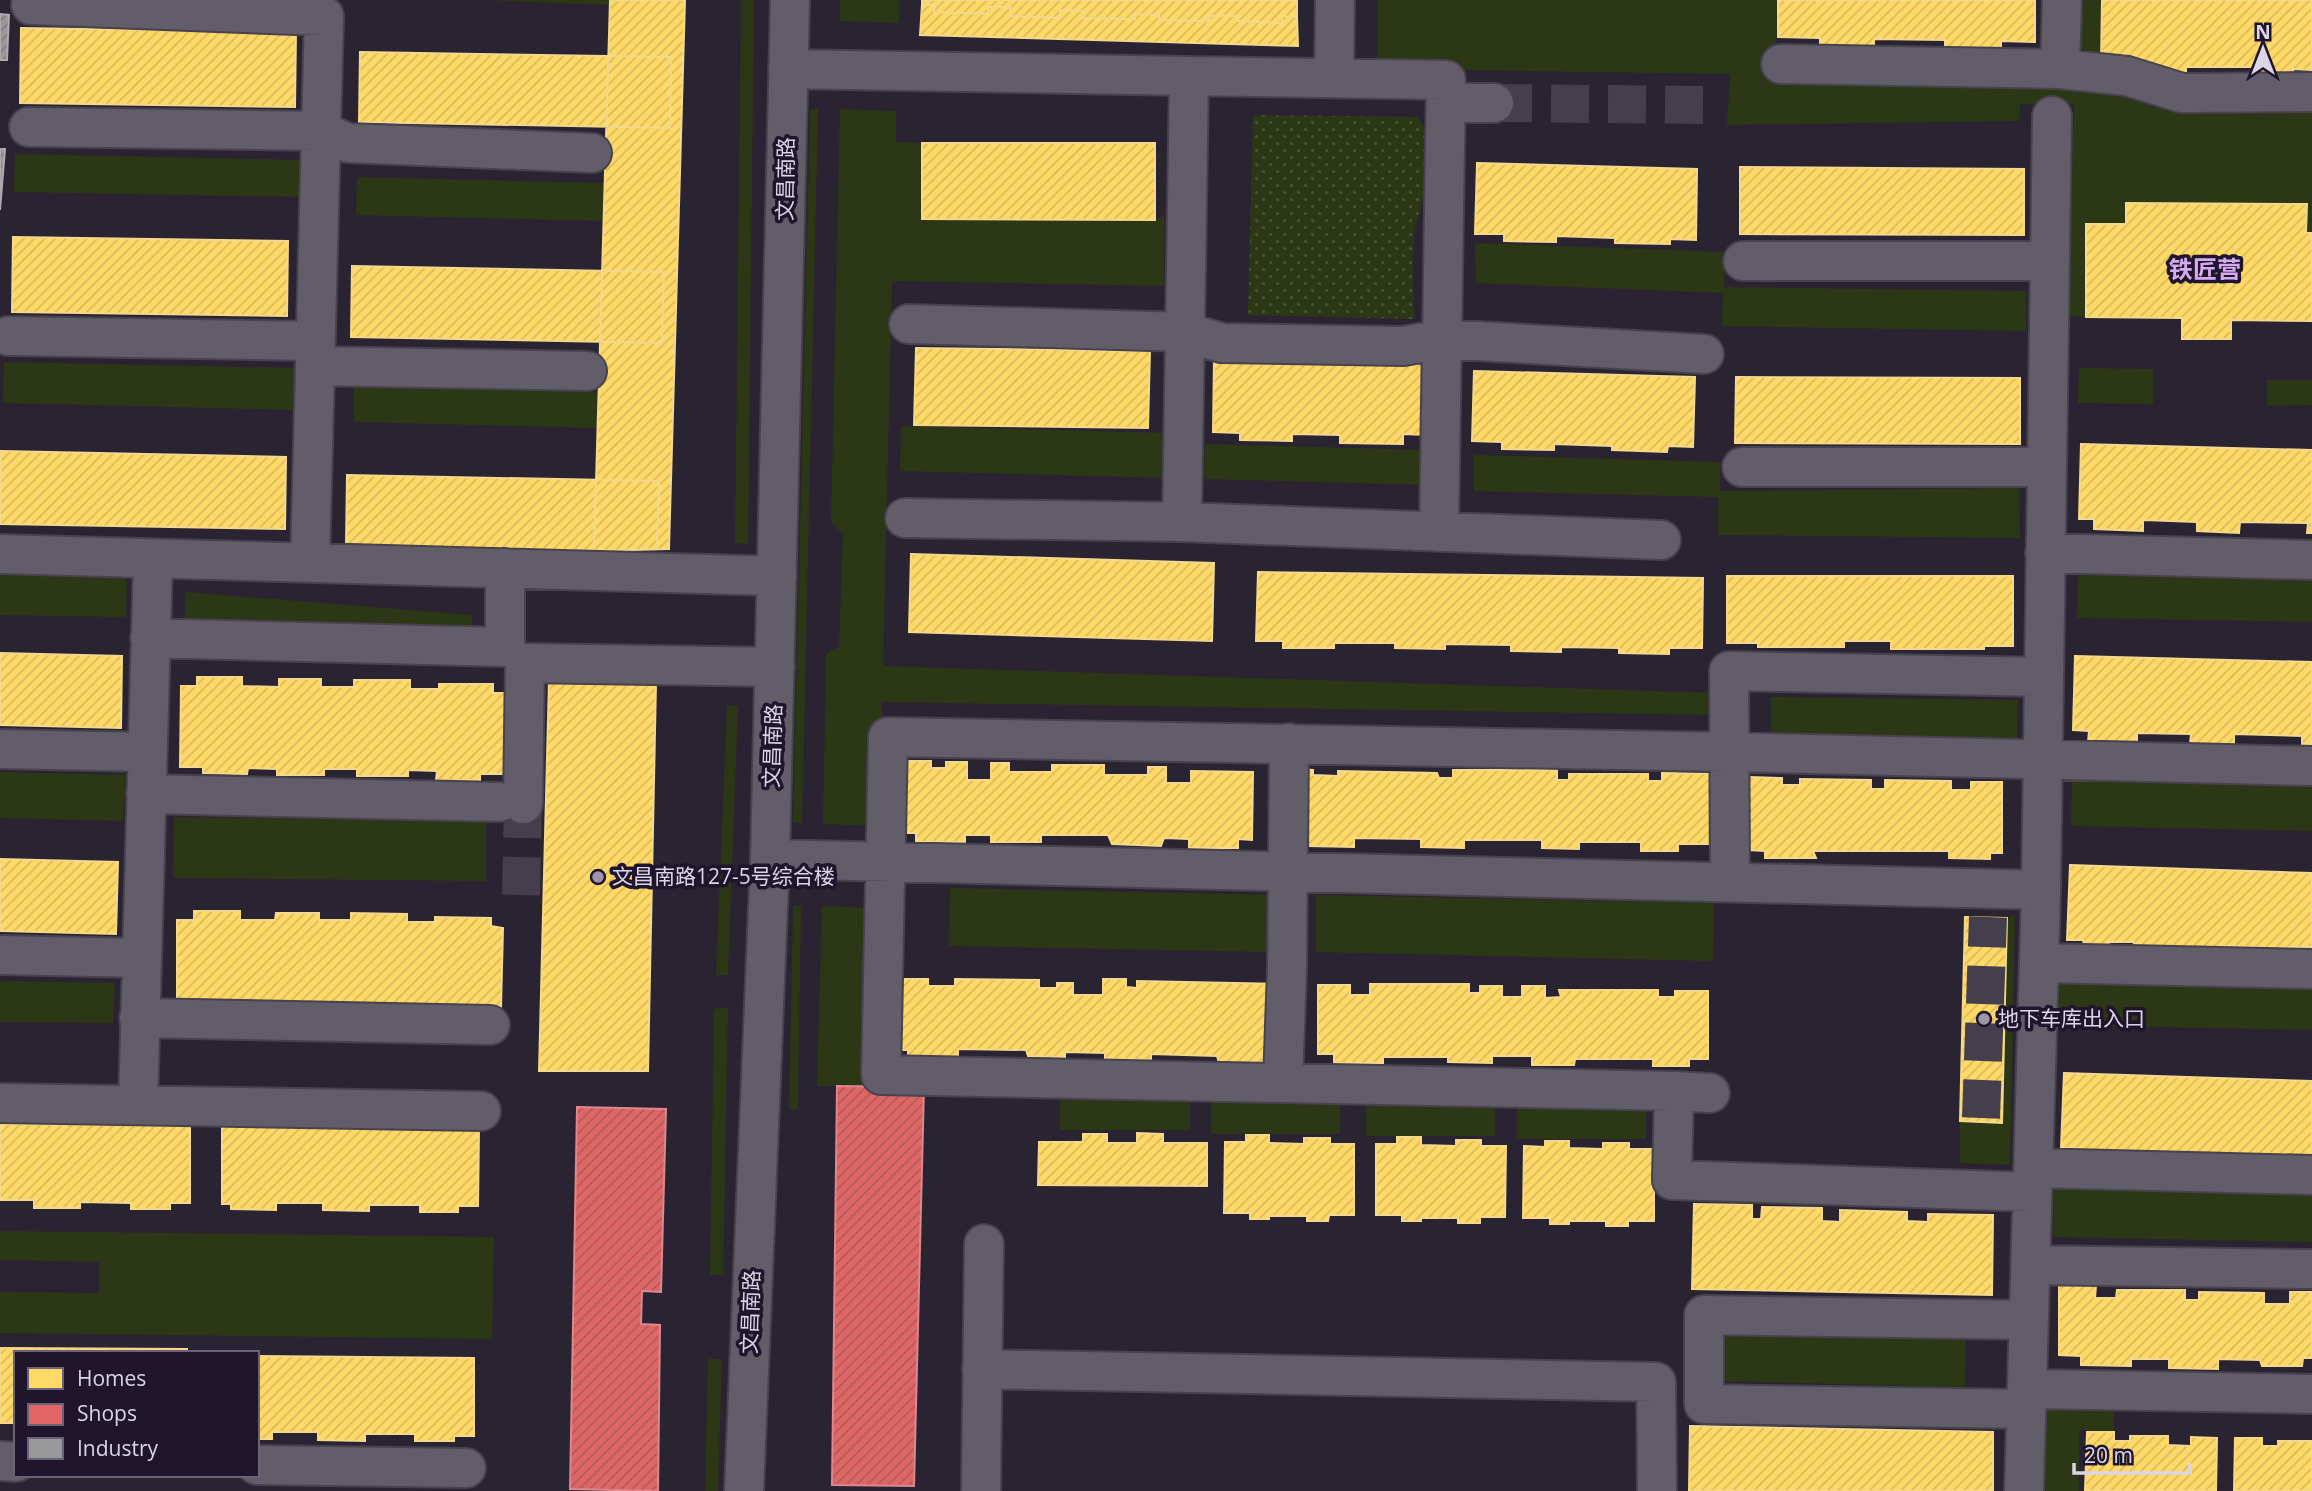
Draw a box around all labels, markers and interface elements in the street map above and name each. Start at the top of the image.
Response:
north arrow [2228,14,2298,84]
text: N [2255,19,2271,45]
street label: 文昌南路 [770,137,800,221]
district label: 铁匠营 [2169,252,2241,285]
street label: 文昌南路 [757,704,787,788]
place label: 文昌南路127-5号综合楼 [612,862,835,890]
marker: 文昌南路127-5号综合楼 [590,869,606,885]
place label: 地下车库出入口 [1998,1004,2145,1032]
marker: 地下车库出入口 [1976,1011,1992,1027]
street label: 文昌南路 [735,1270,765,1354]
legend [14,1351,259,1477]
text: Homes [77,1364,146,1392]
text: Shops [77,1399,137,1427]
scale bar [2074,1432,2190,1476]
text: Industry [77,1434,159,1462]
text: 20 m [2084,1441,2133,1469]

